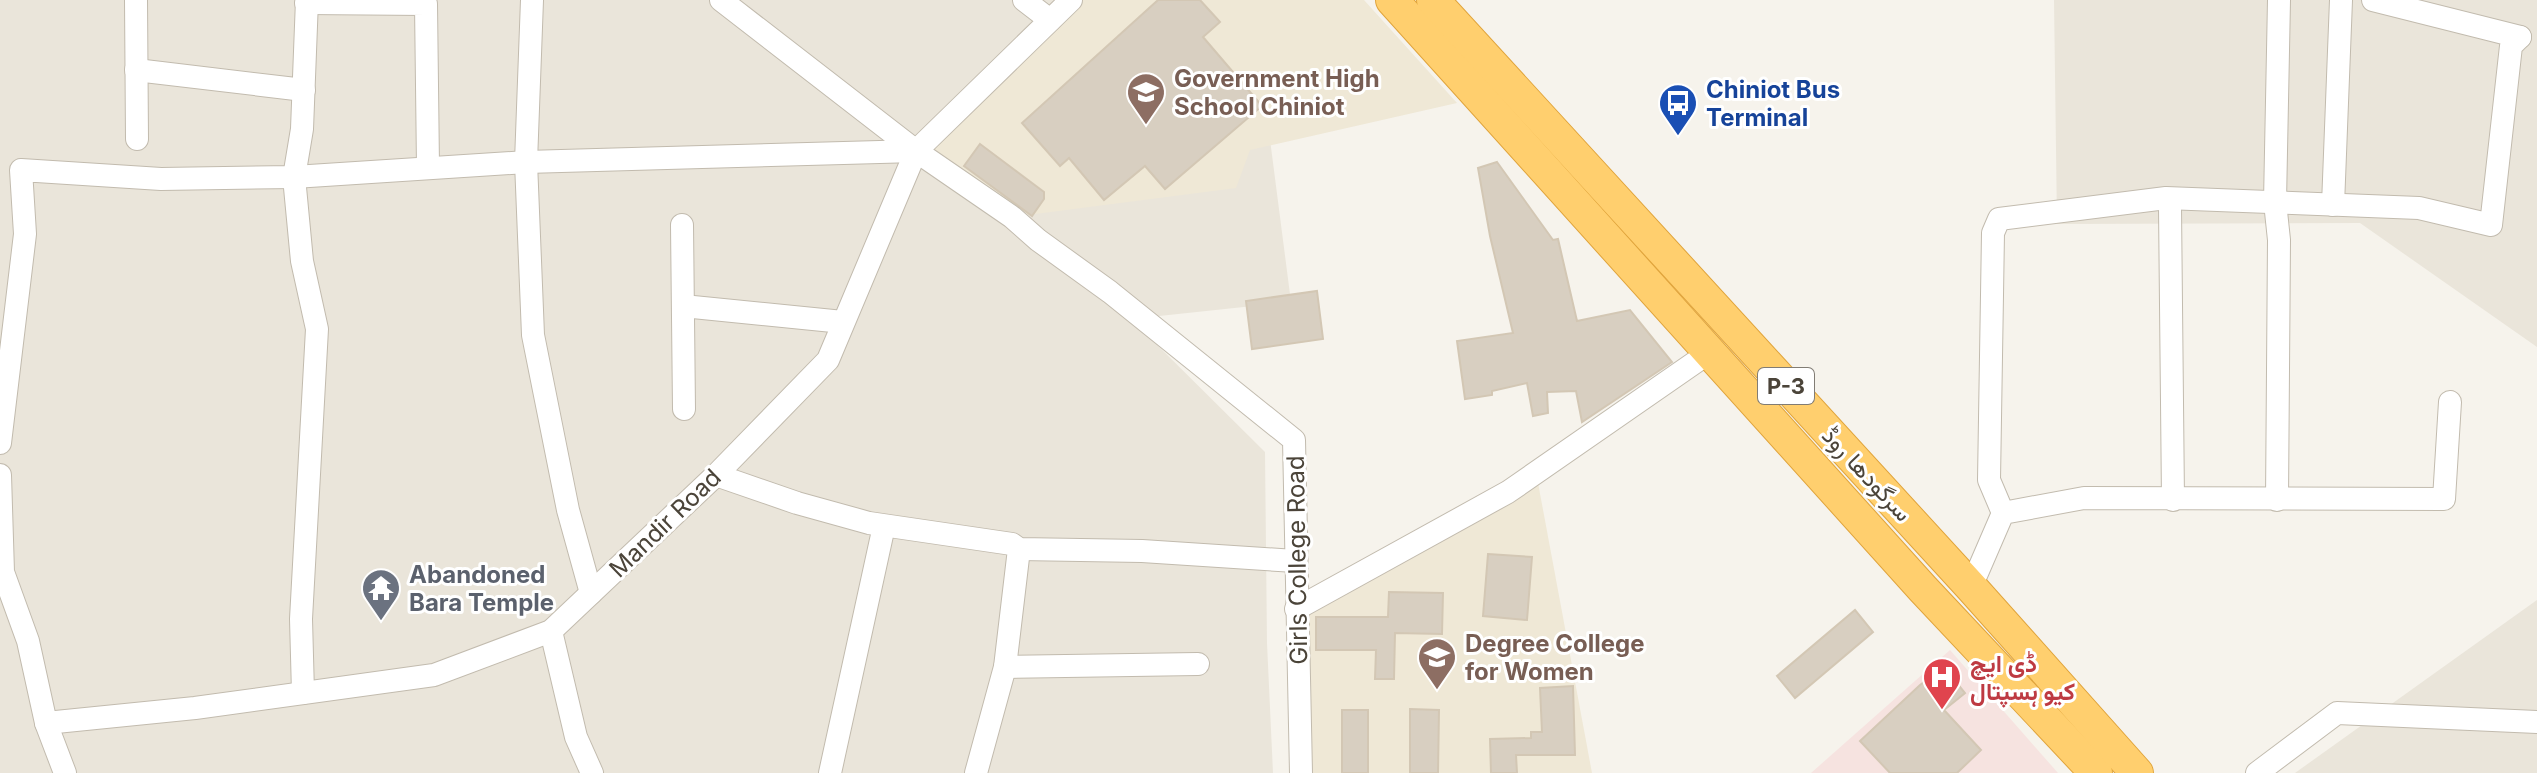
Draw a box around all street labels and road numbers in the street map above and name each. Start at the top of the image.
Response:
road number: P-3 [1758,368,1814,404]
street label: سرگودھا روڈ [1815,421,1918,528]
street label: Girls College Road [1281,455,1313,665]
street label: Mandir Road [603,463,727,583]

